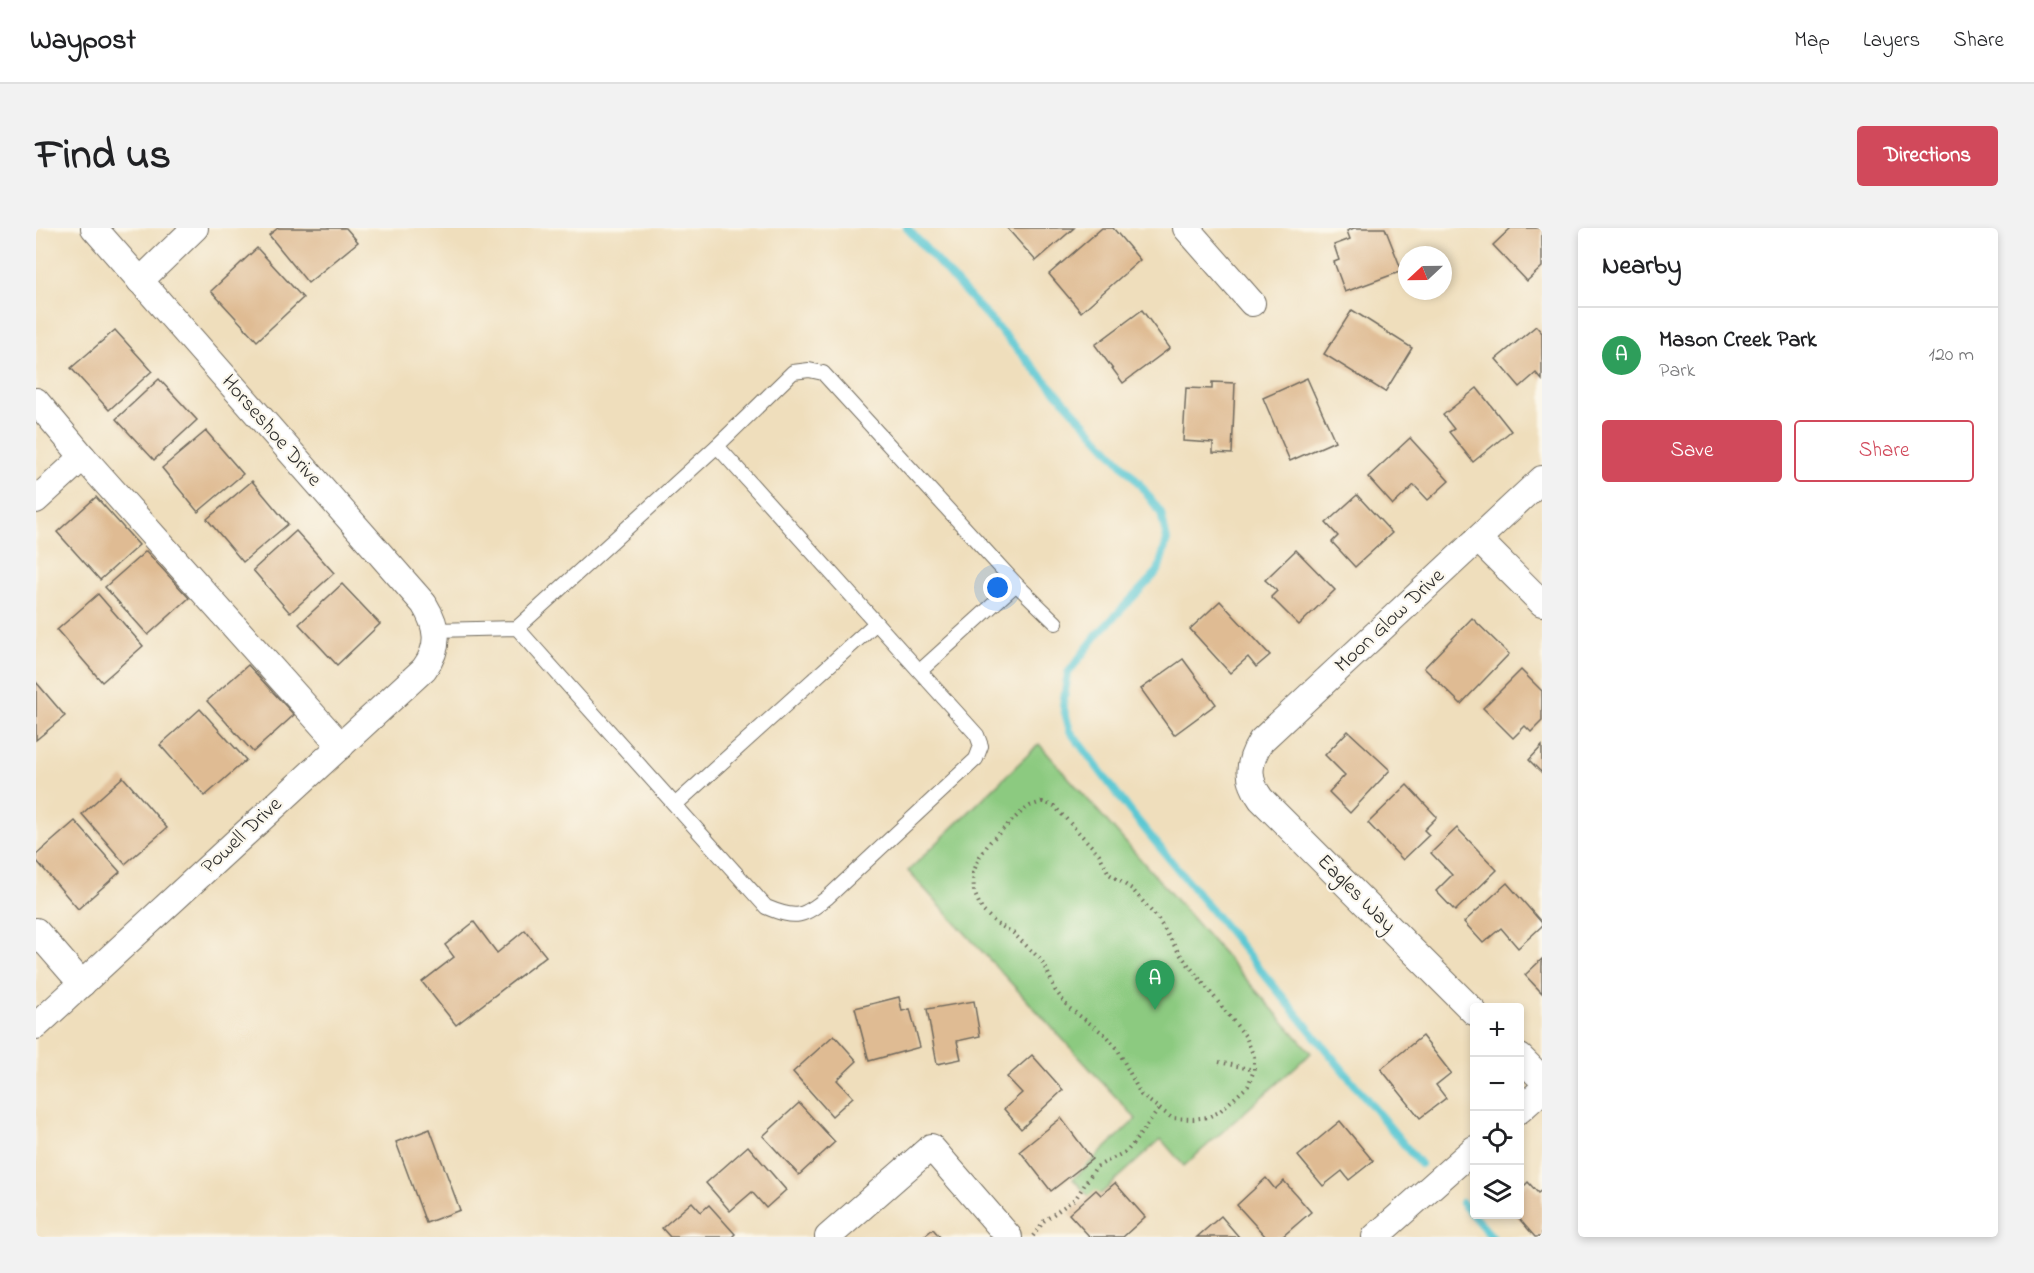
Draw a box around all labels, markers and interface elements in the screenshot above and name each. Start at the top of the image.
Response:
text: Waypost [30,21,136,62]
text: Map [1794,26,1830,56]
text: Layers [1863,26,1920,56]
text: Share [1953,26,2004,56]
text: Find us [36,126,171,187]
button: Directions [1857,126,1998,186]
north arrow [1398,246,1452,300]
text: Nearby [1602,248,1681,286]
text: Mason Creek Park [1659,325,1817,357]
text: A [1615,341,1628,370]
text: 120 m [1929,341,1974,370]
text: Park [1659,357,1695,386]
street label: Horseshoe Drive [214,368,329,494]
button: Save [1602,420,1782,482]
button: Share [1794,420,1974,482]
street label: Moon Glow Drive [1328,562,1452,680]
your location [983,573,1012,602]
street label: Powell Drive [195,790,290,881]
street label: Eagles Way [1308,848,1402,942]
pin: A [1136,960,1174,1010]
map controls [1470,1003,1524,1219]
button: + [1470,1003,1524,1057]
button: − [1470,1057,1524,1111]
button: locate [1470,1111,1524,1165]
button: layers [1470,1165,1524,1219]

